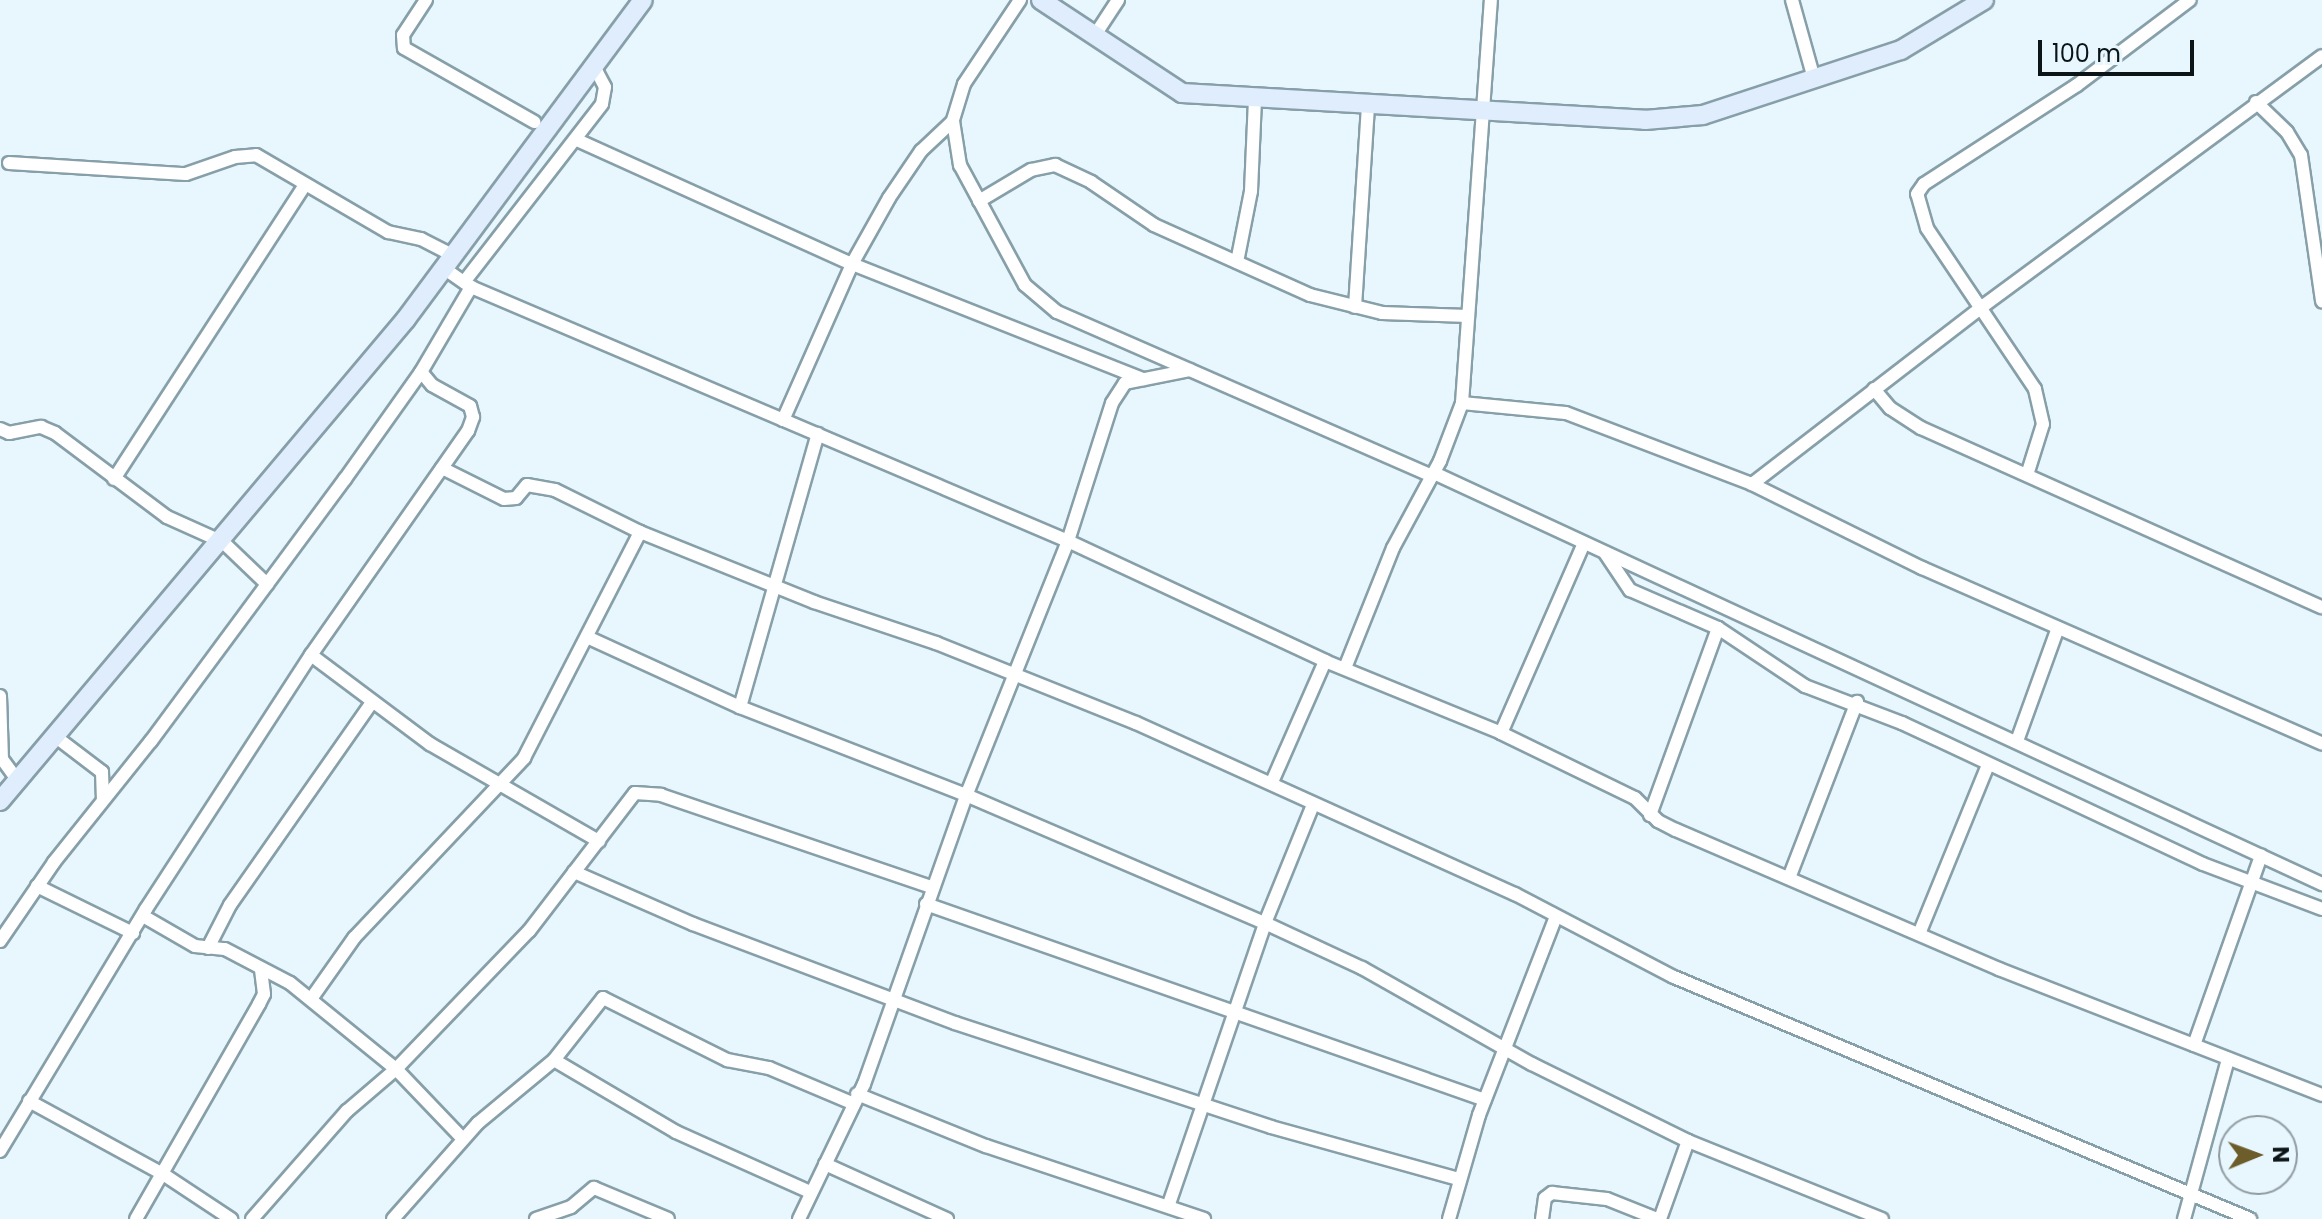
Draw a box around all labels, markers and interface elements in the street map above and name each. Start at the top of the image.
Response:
scale bar [2042,24,2198,74]
text: 100 m [2052,37,2121,70]
north arrow [2218,1115,2298,1195]
text: N [2265,1146,2296,1163]

